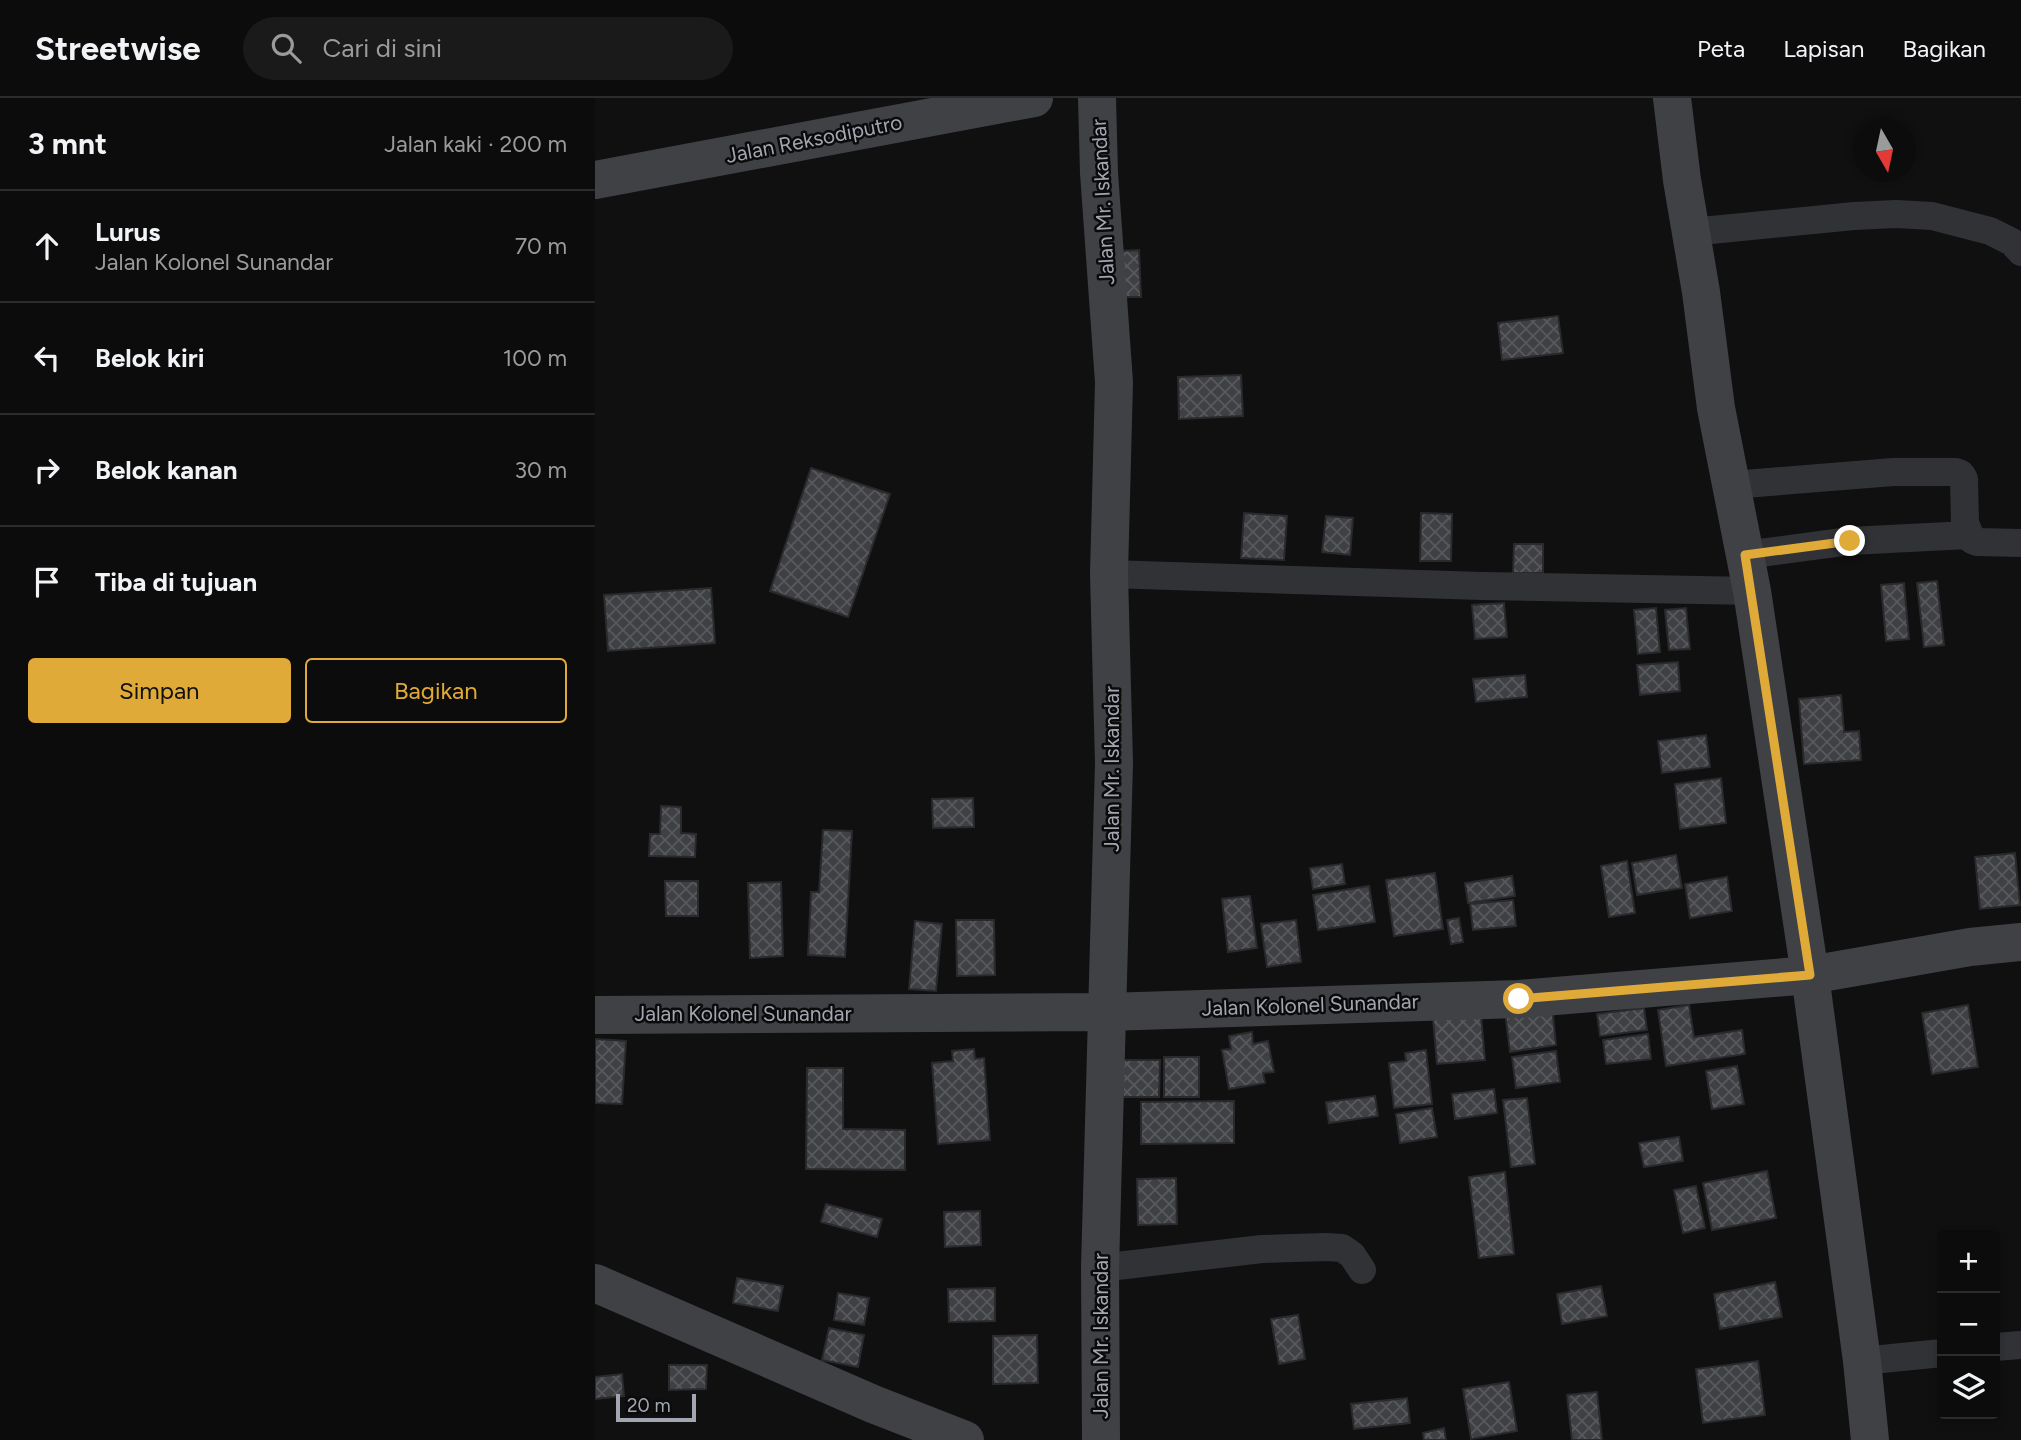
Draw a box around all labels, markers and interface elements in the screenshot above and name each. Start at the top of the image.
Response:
search box [243,17,733,80]
text: Streetwise [35,29,201,68]
icon: search [267,29,305,67]
text: Cari di sini [323,32,442,64]
text: Peta [1697,34,1745,63]
text: Lapisan [1783,34,1864,63]
text: Bagikan [1902,34,1986,63]
street label: Jalan Reksodiputro [724,109,904,168]
street label: Jalan Mr. Iskandar [1086,118,1119,286]
north arrow [1853,119,1916,182]
text: 3 mnt [28,125,107,162]
text: Jalan kaki · 200 m [384,130,567,158]
text: Lurus [95,216,160,248]
icon: ahead [28,227,66,265]
text: 70 m [515,232,567,260]
text: Jalan Kolonel Sunandar [95,248,333,276]
icon: left [28,339,66,377]
text: Belok kiri [95,342,204,374]
text: 100 m [503,344,567,372]
icon: right [28,451,66,489]
text: Belok kanan [95,454,238,486]
text: 30 m [514,456,567,484]
route end [1834,525,1865,556]
icon: arrive [28,563,66,601]
text: Tiba di tujuan [95,566,257,598]
button: Simpan [28,658,291,723]
button: Bagikan [305,658,567,723]
street label: Jalan Mr. Iskandar [1099,686,1124,852]
route start [1503,983,1534,1014]
street label: Jalan Kolonel Sunandar [1201,988,1419,1021]
street label: Jalan Kolonel Sunandar [634,1001,852,1026]
map controls [1937,1230,2000,1419]
button: + [1937,1230,2000,1293]
street label: Jalan Mr. Iskandar [1088,1253,1113,1419]
button: − [1937,1293,2000,1356]
button: layers [1937,1356,2000,1419]
scale bar [616,1391,697,1423]
text: 20 m [627,1394,671,1417]

